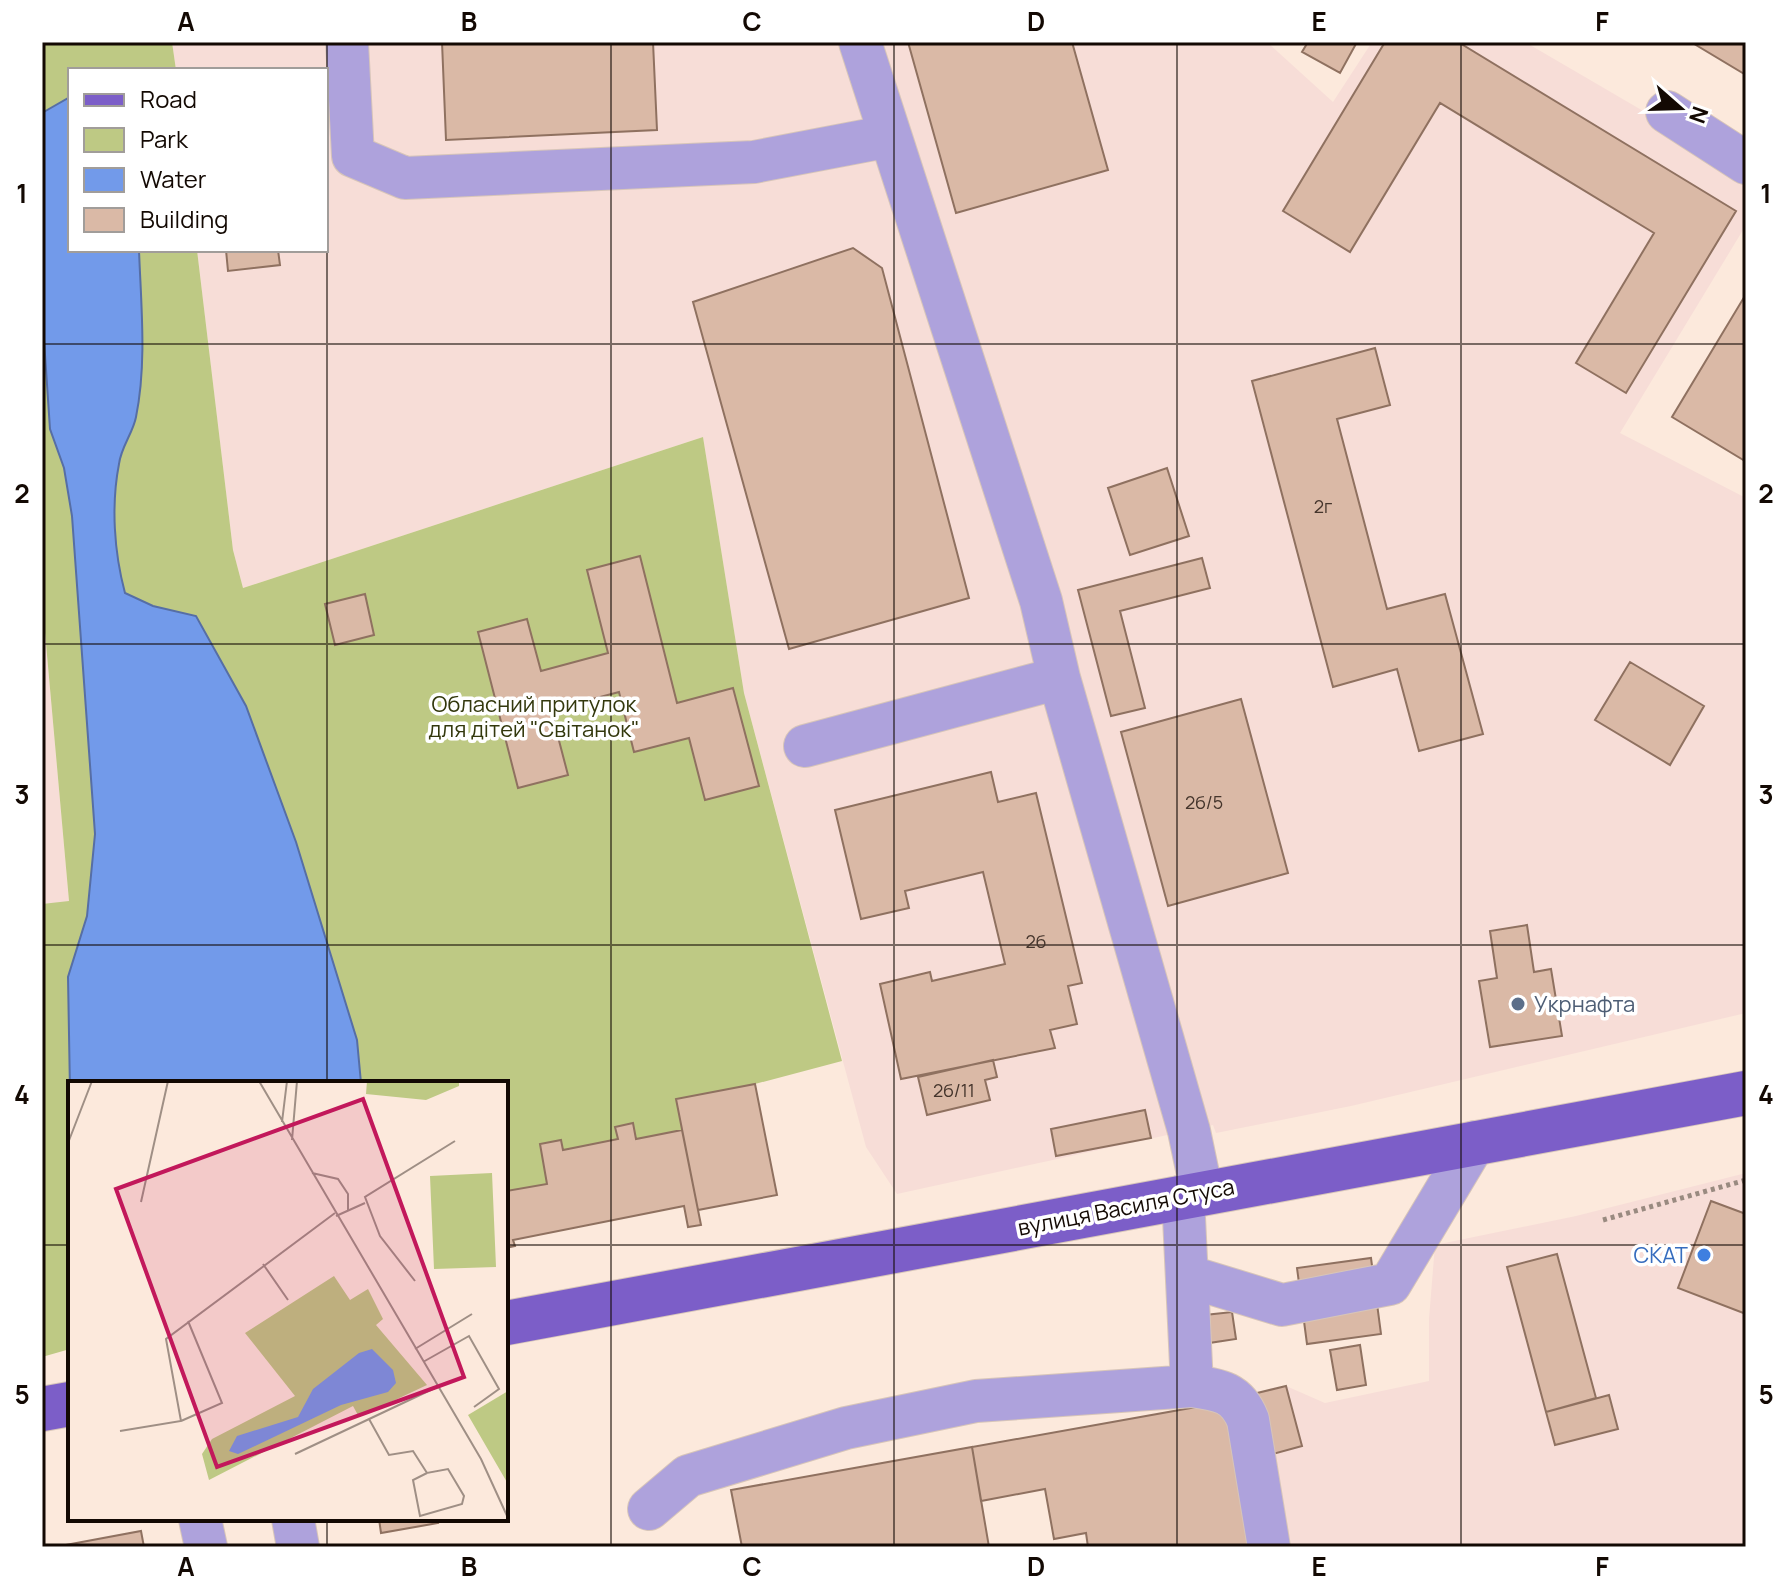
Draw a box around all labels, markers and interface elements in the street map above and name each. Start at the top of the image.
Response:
text: A [177,3,195,39]
text: B [461,3,477,39]
text: C [742,3,762,39]
text: D [1027,3,1045,39]
text: E [1311,3,1327,39]
text: F [1595,3,1609,39]
legend [68,68,328,252]
north arrow [1640,68,1720,148]
text: Road [140,82,197,115]
text: N [1682,102,1716,127]
text: Park [140,122,189,155]
text: Water [140,162,207,195]
text: 1 [16,175,28,211]
text: 1 [1760,175,1772,211]
text: Building [140,202,228,235]
text: 2 [14,475,30,511]
text: 2 [1758,475,1774,511]
house number: 2г [1314,494,1332,518]
park label: Обласний притулок для дітей "Світанок" [428,689,640,744]
text: 3 [14,776,30,812]
text: 3 [1758,776,1774,812]
house number: 2б/5 [1185,790,1223,814]
house number: 2б [1026,929,1046,953]
place label: Укрнафта [1534,989,1635,1019]
marker: Укрнафта [1509,995,1527,1013]
text: 4 [14,1076,30,1112]
text: 4 [1758,1076,1774,1112]
house number: 2б/11 [933,1078,975,1102]
inset map [68,1081,508,1521]
street label: вулиця Василя Стуса [1015,1171,1237,1243]
place label: СКАТ [1633,1240,1688,1270]
marker: СКАТ [1695,1246,1713,1264]
text: 5 [14,1376,30,1412]
text: 5 [1758,1376,1774,1412]
text: A [177,1548,195,1584]
text: B [461,1548,477,1584]
text: C [742,1548,762,1584]
text: D [1027,1548,1045,1584]
text: E [1311,1548,1327,1584]
text: F [1595,1548,1609,1584]

